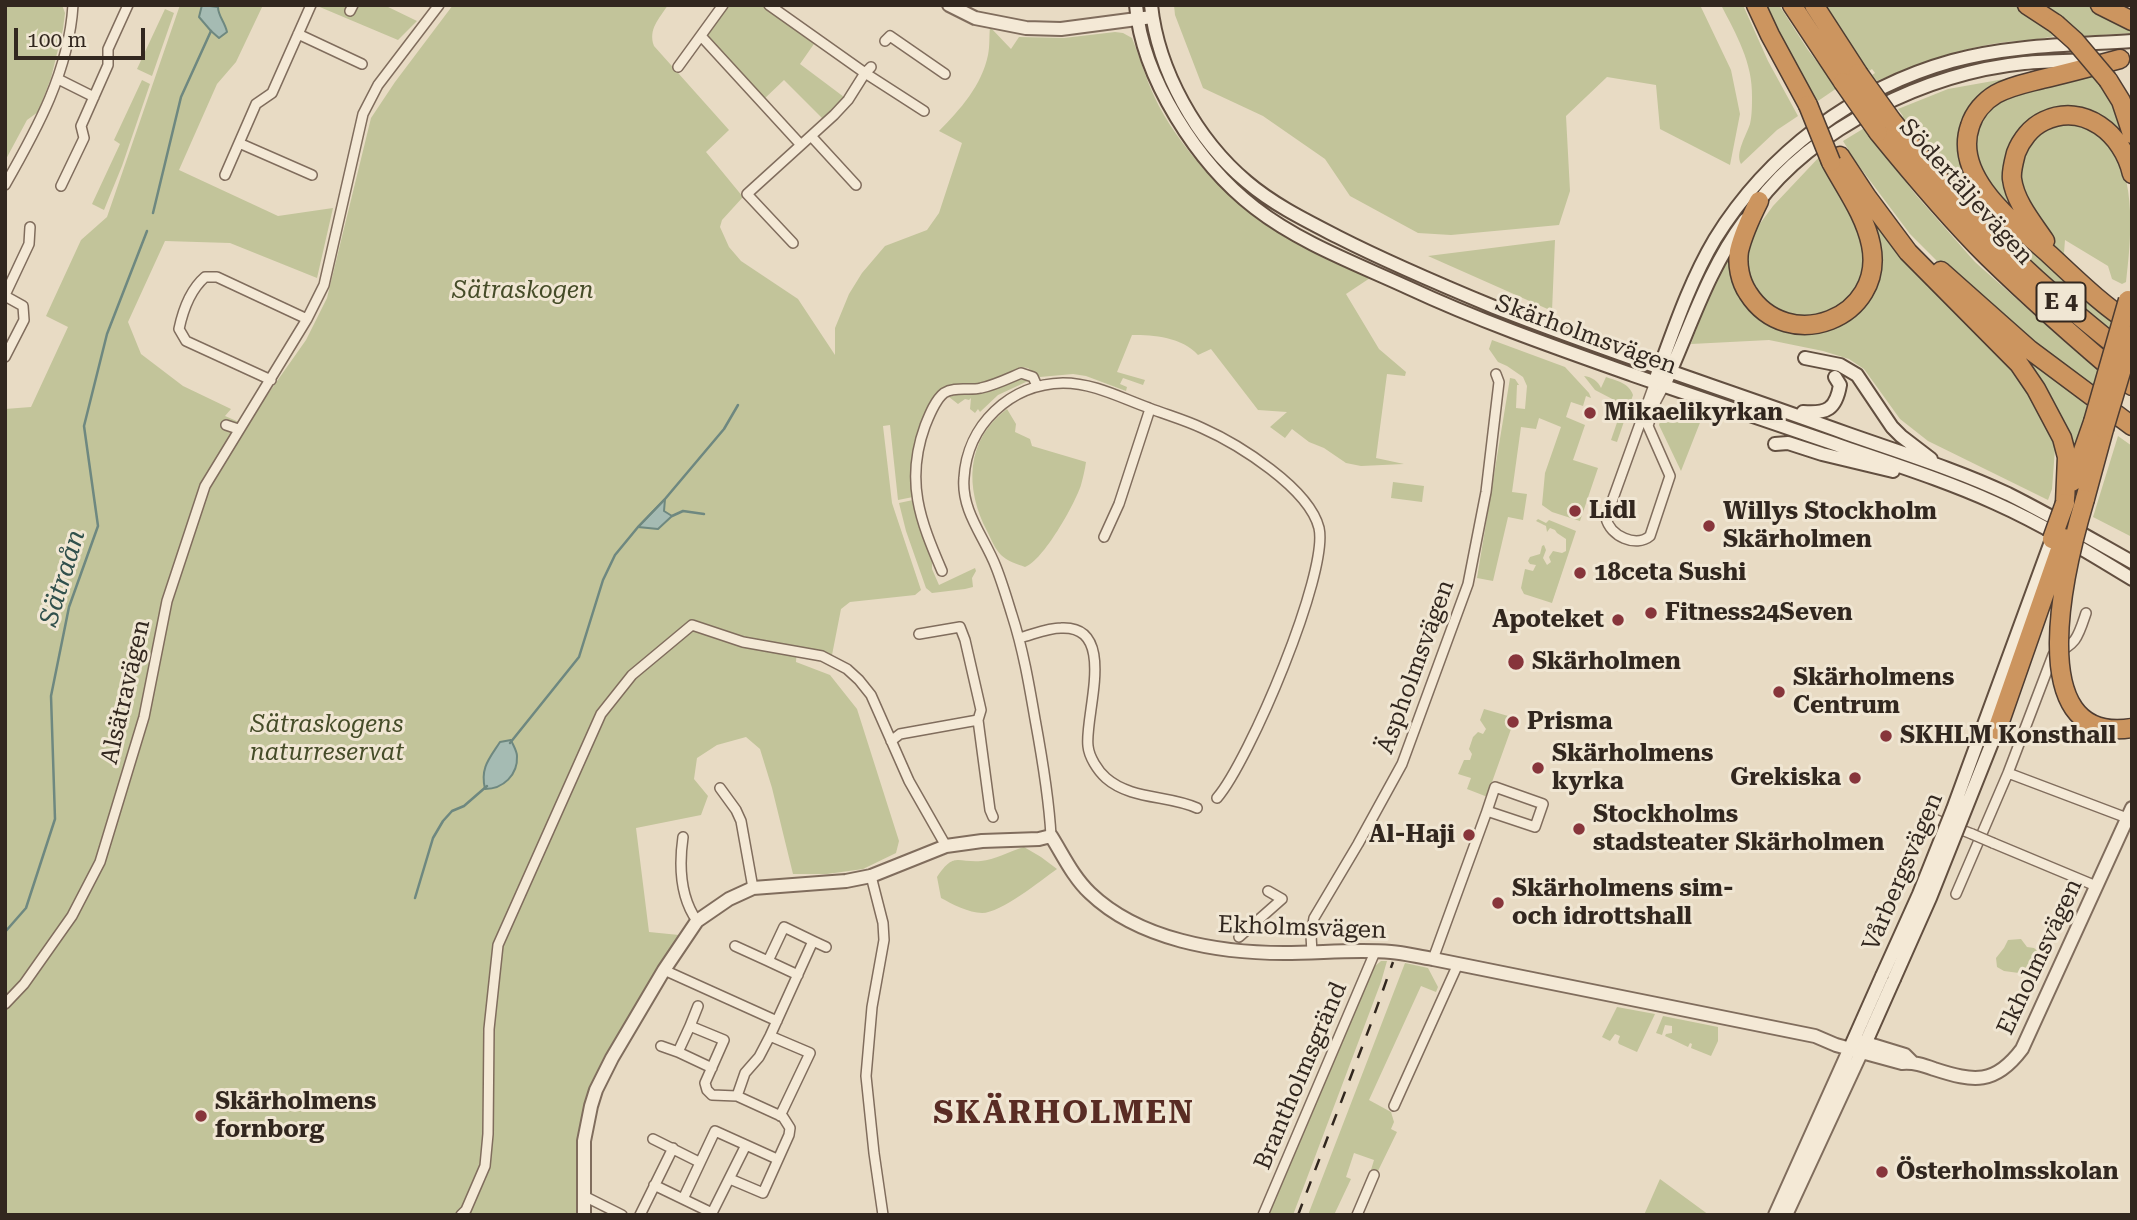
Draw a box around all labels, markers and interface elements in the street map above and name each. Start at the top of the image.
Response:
scale bar [18,14,149,58]
text: 100 m [27,28,87,52]
street label: Södertäljevägen [1893,113,2039,271]
park label: Sätraskogen [452,277,594,305]
road number: E 4 [2036,282,2086,322]
street label: Skärholmsvägen [1491,289,1681,381]
place label: Mikaelikyrkan [1604,399,1783,427]
marker: Mikaelikyrkan [1582,405,1598,421]
place label: Lidl [1589,497,1636,525]
place label: Willys Stockholm Skärholmen [1723,498,1937,554]
marker: Lidl [1567,503,1583,519]
marker: Willys Stockholm Skärholmen [1701,518,1717,534]
water label: Sätraån [34,526,92,630]
place label: 18ceta Sushi [1594,559,1746,587]
marker: 18ceta Sushi [1572,565,1588,581]
street label: Äspholmsvägen [1371,576,1461,758]
place label: Fitness24Seven [1665,599,1853,627]
marker: Fitness24Seven [1643,605,1659,621]
place label: Apoteket [1492,606,1604,634]
marker: Apoteket [1610,612,1626,628]
street label: Alsätravägen [95,617,157,767]
place label: Skärholmen [1532,648,1681,676]
marker: Skärholmen [1506,652,1526,672]
place label: Skärholmens Centrum [1793,664,1954,720]
marker: Skärholmens Centrum [1771,684,1787,700]
place label: Prisma [1527,708,1613,736]
park label: Sätraskogens naturreservat [250,711,404,767]
marker: Prisma [1505,714,1521,730]
place label: SKHLM Konsthall [1900,722,2116,750]
marker: SKHLM Konsthall [1878,728,1894,744]
place label: Skärholmens kyrka [1552,740,1713,796]
marker: Skärholmens kyrka [1530,760,1546,776]
place label: Grekiska [1730,764,1841,792]
marker: Grekiska [1847,770,1863,786]
street label: Vårbergsvägen [1857,789,1949,955]
place label: Stockholms stadsteater Skärholmen [1593,801,1884,857]
place label: Al-Haji [1369,821,1455,849]
marker: Stockholms stadsteater Skärholmen [1571,821,1587,837]
marker: Al-Haji [1461,827,1477,843]
street label: Ekholmsvägen [1991,874,2089,1040]
place label: Skärholmens sim- och idrottshall [1512,875,1734,931]
marker: Skärholmens sim- och idrottshall [1490,895,1506,911]
street label: Ekholmsvägen [1217,911,1387,945]
street label: Brantholmsgränd [1248,978,1354,1174]
place label: Skärholmens fornborg [215,1088,376,1144]
district label: SKÄRHOLMEN [934,1095,1194,1133]
marker: Skärholmens fornborg [193,1108,209,1124]
place label: Österholmsskolan [1896,1158,2118,1186]
marker: Österholmsskolan [1874,1164,1890,1180]

